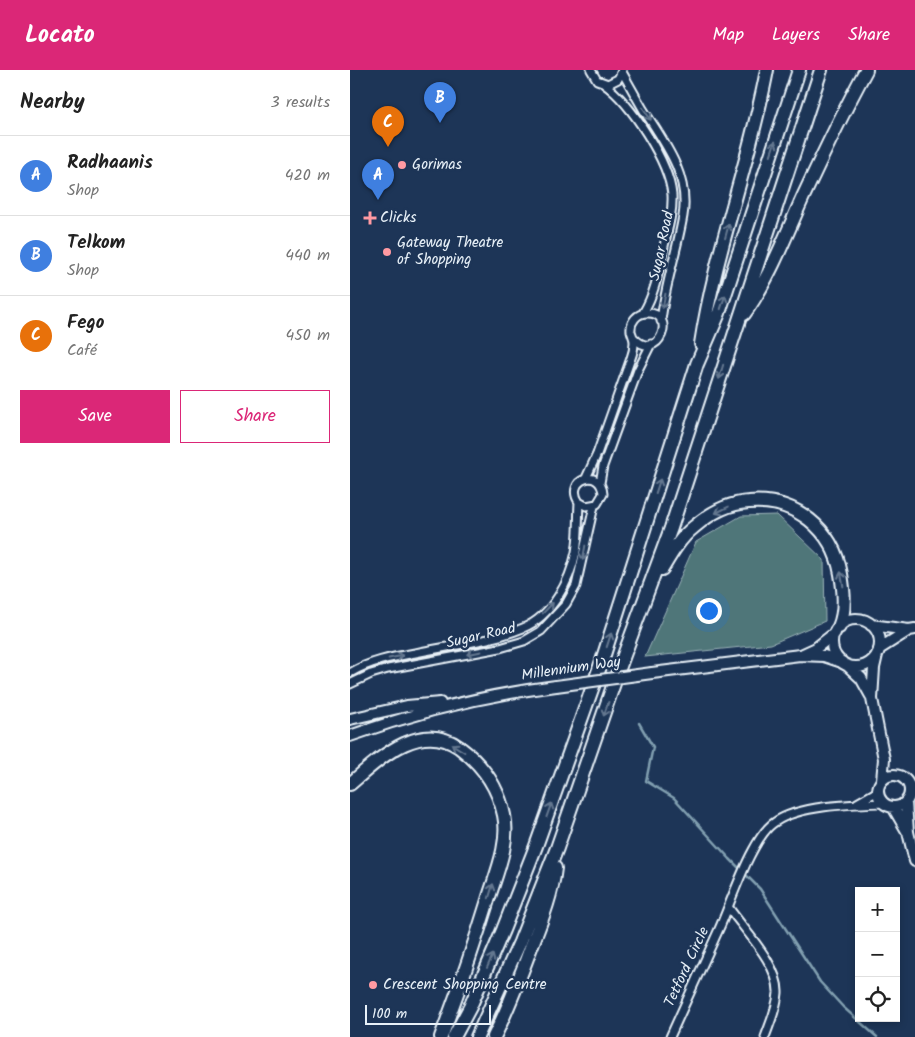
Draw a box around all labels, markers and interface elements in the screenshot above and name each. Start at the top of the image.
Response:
text: Locato [25,16,95,55]
text: Map [713,21,744,50]
text: Layers [772,21,820,50]
text: Share [848,21,890,50]
pin: B [424,82,456,123]
text: Nearby [20,86,85,119]
text: 3 results [271,90,330,115]
pin: C [372,106,404,147]
one-way arrow [642,107,652,121]
one-way arrow [769,141,778,156]
text: Radhaanis [67,148,153,178]
place label: Gorimas [412,153,462,177]
pin: A [362,159,394,200]
marker: Gorimas [396,159,408,171]
text: A [31,163,41,188]
text: 420 m [285,163,330,188]
text: Shop [67,178,99,203]
place label: Clicks [380,206,417,230]
street label: Sugar Road [643,209,681,283]
marker: Clicks [364,212,376,224]
one-way arrow [723,223,733,239]
text: Telkom [67,228,125,258]
place label: Gateway Theatre of Shopping [397,231,504,272]
text: B [31,243,41,268]
text: 440 m [285,243,330,268]
marker: Gateway Theatre of Shopping [381,246,393,258]
text: Shop [67,258,99,283]
one-way arrow [659,292,668,308]
one-way arrow [718,295,728,311]
text: Fego [67,308,104,338]
text: C [31,323,41,348]
text: 450 m [285,323,330,348]
text: Café [67,338,97,363]
one-way arrow [716,364,726,380]
button: Save [20,390,170,443]
button: Share [180,390,330,443]
one-way arrow [654,478,664,494]
one-way arrow [715,505,730,515]
one-way arrow [578,545,588,561]
one-way arrow [836,571,846,587]
your location [696,598,722,624]
one-way arrow [542,602,554,615]
street label: Sugar Road [444,616,518,656]
one-way arrow [605,633,614,649]
one-way arrow [466,648,482,658]
street label: Millennium Way [520,650,623,688]
one-way arrow [387,652,403,661]
one-way arrow [601,701,610,716]
one-way arrow [452,742,466,752]
one-way arrow [545,803,554,818]
one-way arrow [486,884,496,900]
map controls [855,887,900,1022]
button: + [855,887,900,932]
street label: Tetford Circle [658,923,716,1011]
button: − [855,932,900,977]
one-way arrow [485,954,495,969]
place label: Crescent Shopping Centre [383,973,547,997]
button: locate [855,977,900,1022]
marker: Crescent Shopping Centre [367,979,379,991]
scale bar [365,1002,491,1025]
text: 100 m [372,1003,407,1025]

